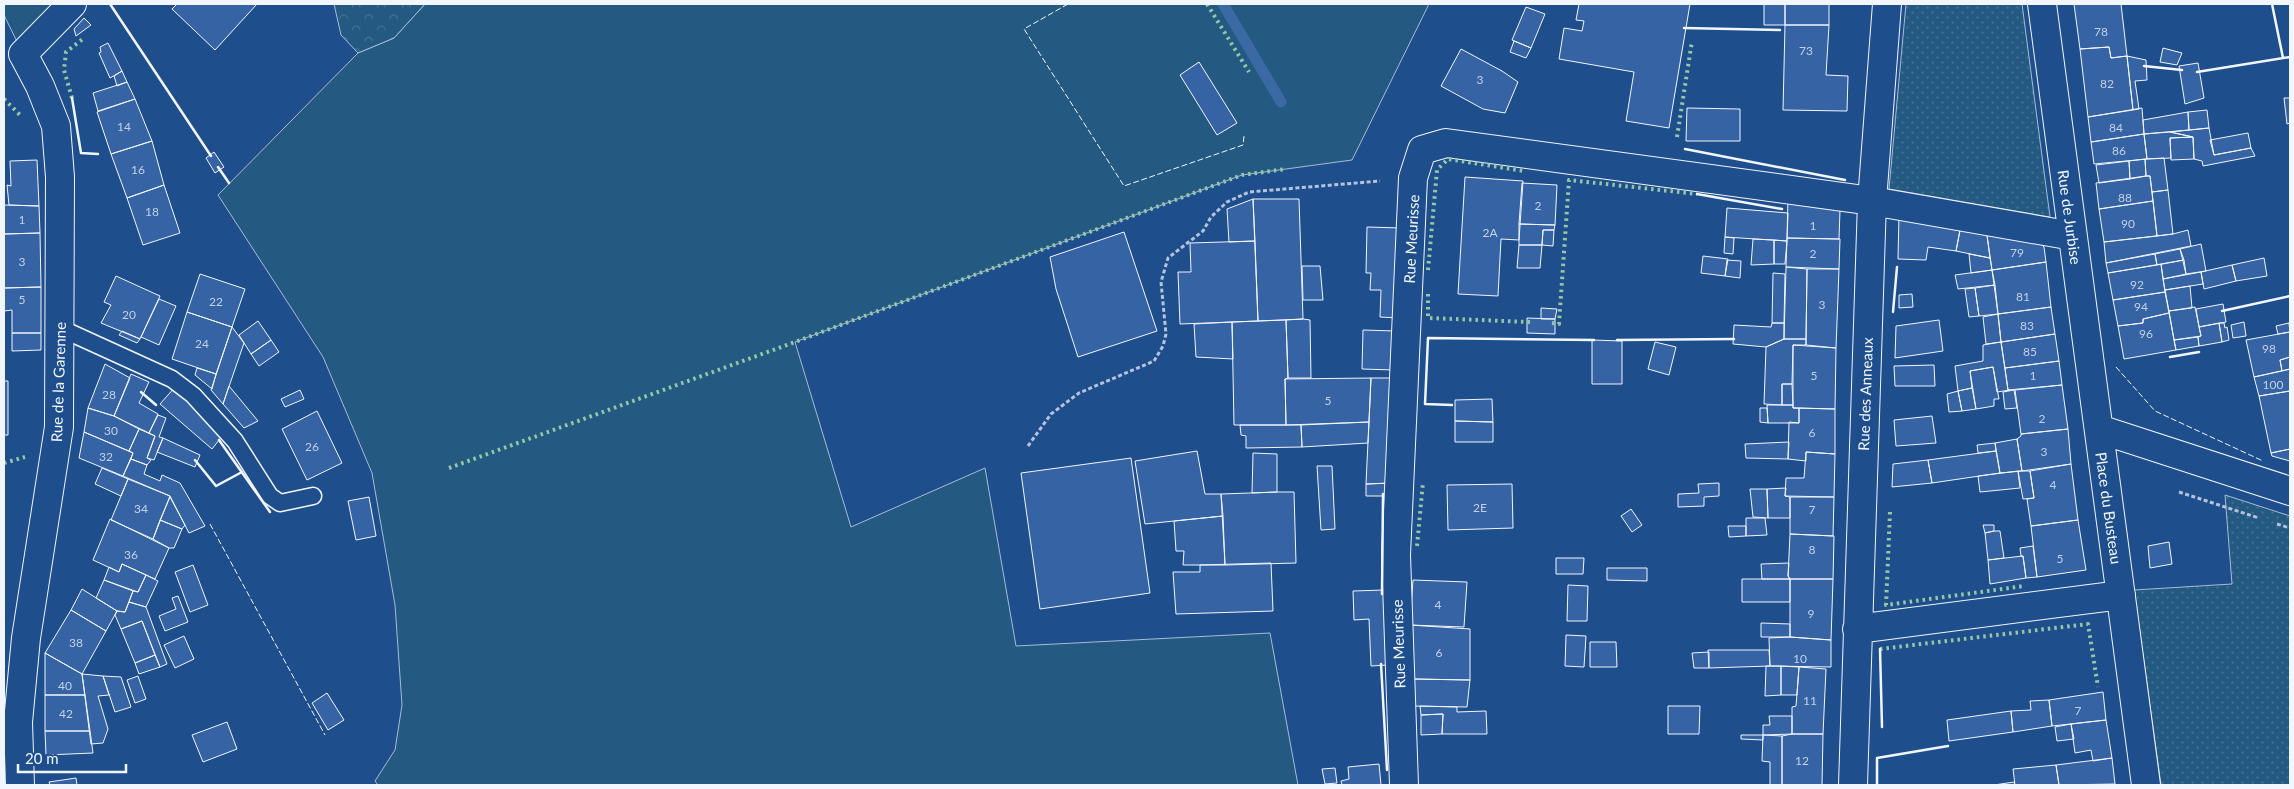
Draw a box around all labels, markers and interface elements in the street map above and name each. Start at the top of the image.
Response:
house number: 78 [2094,24,2108,39]
house number: 73 [1799,43,1813,58]
house number: 3 [1477,72,1484,87]
house number: 82 [2100,76,2114,91]
house number: 14 [117,119,131,134]
house number: 84 [2109,120,2123,135]
house number: 86 [2112,143,2126,158]
house number: 16 [131,162,145,177]
street label: Rue de Jurbise [2054,169,2086,266]
house number: 88 [2118,190,2132,205]
street label: Rue Meurisse [1400,194,1422,284]
house number: 2 [1535,198,1542,213]
house number: 18 [145,204,159,219]
house number: 1 [19,212,26,227]
house number: 90 [2121,216,2135,231]
house number: 1 [1810,218,1817,233]
house number: 2A [1482,225,1498,240]
house number: 79 [2010,245,2024,260]
house number: 2 [1810,246,1817,261]
house number: 3 [19,254,26,269]
house number: 92 [2130,277,2144,292]
house number: 81 [2016,289,2030,304]
house number: 5 [19,292,26,307]
house number: 22 [209,294,223,309]
house number: 3 [1819,297,1826,312]
house number: 94 [2134,299,2148,314]
house number: 20 [122,307,136,322]
house number: 83 [2020,318,2034,333]
street label: Rue de la Garenne [47,321,69,442]
house number: 96 [2139,326,2153,341]
house number: 24 [195,336,209,351]
street label: Rue des Anneaux [1854,336,1876,451]
house number: 98 [2262,341,2276,356]
house number: 85 [2023,344,2037,359]
house number: 5 [1811,368,1818,383]
house number: 1 [2030,368,2037,383]
house number: 100 [2263,377,2283,392]
house number: 28 [102,387,116,402]
house number: 5 [1325,393,1332,408]
house number: 2 [2039,411,2046,426]
house number: 30 [104,423,118,438]
house number: 6 [1809,425,1816,440]
house number: 26 [305,439,319,454]
house number: 3 [2041,444,2048,459]
house number: 32 [99,449,113,464]
street label: Place du Busteau [2092,451,2126,565]
house number: 4 [2050,477,2057,492]
house number: 2E [1473,500,1487,515]
house number: 34 [134,501,148,516]
house number: 7 [1809,502,1816,517]
house number: 8 [1809,542,1816,557]
house number: 36 [124,547,138,562]
house number: 5 [2057,551,2064,566]
house number: 4 [1435,597,1442,612]
street label: Rue Meurisse [1387,599,1409,689]
house number: 9 [1808,606,1815,621]
house number: 38 [69,635,83,650]
house number: 6 [1436,645,1443,660]
house number: 10 [1793,651,1807,666]
house number: 40 [58,678,72,693]
house number: 11 [1803,693,1817,708]
house number: 7 [2075,703,2082,718]
house number: 42 [59,706,73,721]
scale bar [18,742,125,774]
text: 20 m [25,749,59,767]
house number: 12 [1795,753,1809,768]

